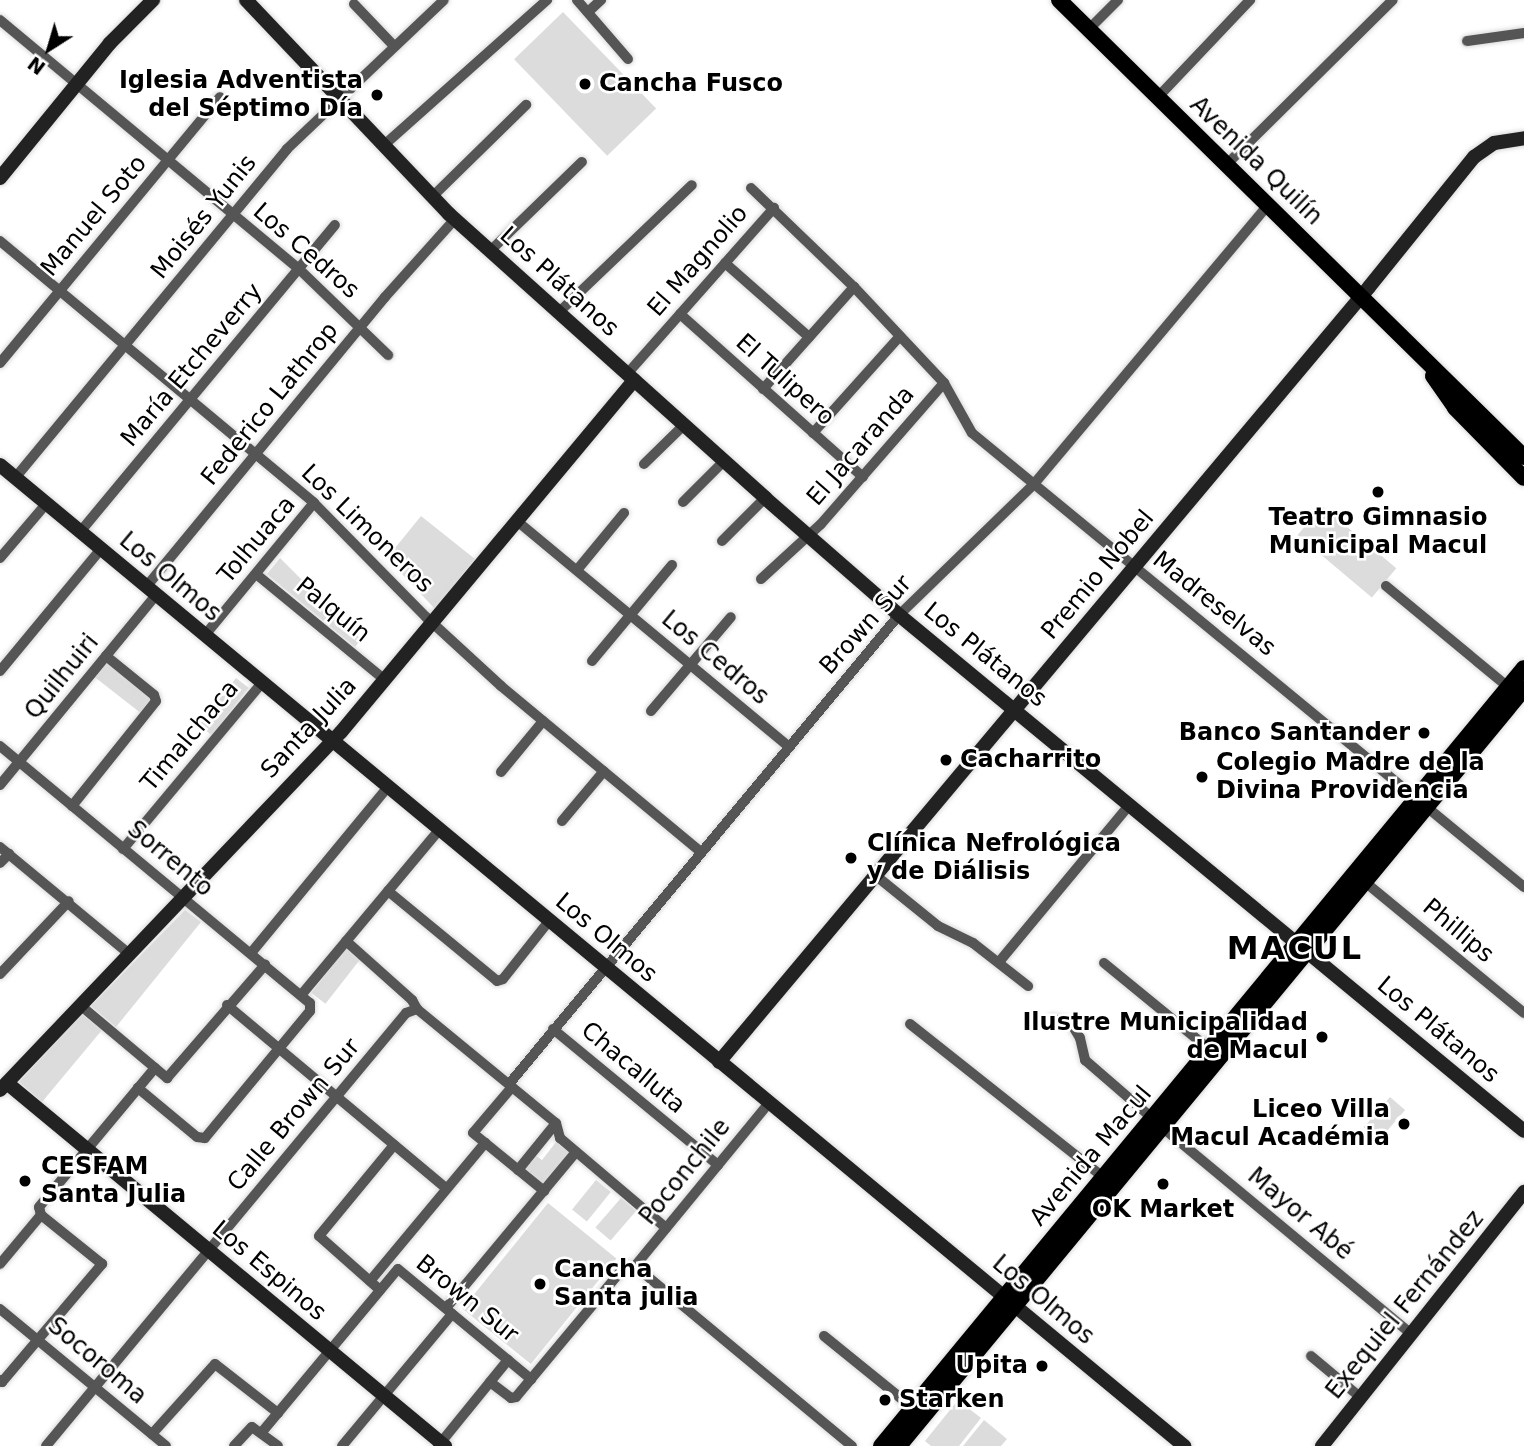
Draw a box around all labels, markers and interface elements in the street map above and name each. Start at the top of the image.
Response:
north arrow [14,14,84,84]
text: N [23,52,49,79]
place label: Iglesia Adventista del Séptimo Día [119,67,363,123]
place label: Cancha Fusco [599,70,783,98]
marker: Cancha Fusco [577,76,593,92]
marker: Iglesia Adventista del Séptimo Día [369,87,385,103]
street label: Avenida Quilín [1184,91,1328,231]
street label: Moisés Yunis [145,149,263,285]
street label: Manuel Soto [35,150,153,282]
street label: Los Cedros [247,197,365,305]
street label: El Magnolio [642,199,754,323]
street label: Los Plátanos [494,221,624,343]
street label: María Etcheverry [115,277,269,453]
street label: Federico Lathrop [195,317,345,491]
street label: El Tulipero [730,328,840,432]
street label: El Jacaranda [801,380,921,512]
street label: Los Limoneros [295,459,439,599]
marker: Teatro Gimnasio Municipal Macul [1370,484,1386,500]
street label: Tolhuaca [212,491,302,589]
place label: Teatro Gimnasio Municipal Macul [1268,504,1488,560]
street label: Premio Nobel [1036,505,1160,645]
street label: Los Olmos [113,526,227,628]
street label: Madreselvas [1147,546,1281,662]
street label: Brown Sur [814,570,918,680]
street label: Palquín [290,571,376,649]
street label: Los Plátanos [918,597,1052,713]
street label: Los Cedros [656,605,774,711]
street label: Quilhuiri [19,629,105,725]
street label: Santa Julia [255,672,363,784]
street label: Timalchaca [135,675,245,797]
place label: Banco Santander [1179,719,1410,747]
marker: Banco Santander [1416,725,1432,741]
place label: Cacharrito [960,746,1101,774]
place label: Colegio Madre de la Divina Providencia [1216,749,1485,805]
marker: Cacharrito [938,752,954,768]
marker: Colegio Madre de la Divina Providencia [1194,769,1210,785]
street label: Sorrento [121,815,219,903]
place label: Clínica Nefrológica y de Diálisis [867,830,1121,886]
marker: Clínica Nefrológica y de Diálisis [841,848,861,868]
street label: Los Olmos [549,887,663,989]
street label: Phillips [1417,893,1499,969]
district label: MACUL [1227,929,1363,967]
street label: Los Plátanos [1371,971,1505,1089]
place label: Ilustre Municipalidad de Macul [1022,1009,1308,1065]
street label: Chacalluta [575,1016,691,1120]
marker: Ilustre Municipalidad de Macul [1314,1029,1330,1045]
street label: Calle Brown Sur [222,1033,366,1197]
street label: Avenida Macul [1024,1080,1158,1232]
place label: Liceo Villa Macul Académia [1170,1096,1390,1152]
street label: Poconchile [634,1113,736,1231]
marker: Liceo Villa Macul Académia [1396,1116,1412,1132]
place label: CESFAM Santa Julia [41,1153,186,1209]
street label: Mayor Abé [1242,1162,1358,1266]
marker: CESFAM Santa Julia [15,1171,35,1191]
marker: OK Market [1155,1176,1171,1192]
place label: OK Market [1092,1196,1234,1224]
street label: Exequiel Fernández [1320,1205,1490,1405]
street label: Los Espinos [206,1215,332,1327]
street label: Brown Sur [410,1249,524,1349]
street label: Los Olmos [986,1249,1100,1351]
place label: Cancha Santa julia [554,1256,699,1312]
marker: Cancha Santa julia [532,1276,548,1292]
street label: Socoroma [42,1311,152,1411]
place label: Upita [955,1352,1028,1380]
marker: Upita [1034,1358,1050,1374]
place label: Starken [899,1386,1004,1414]
marker: Starken [877,1392,893,1408]

